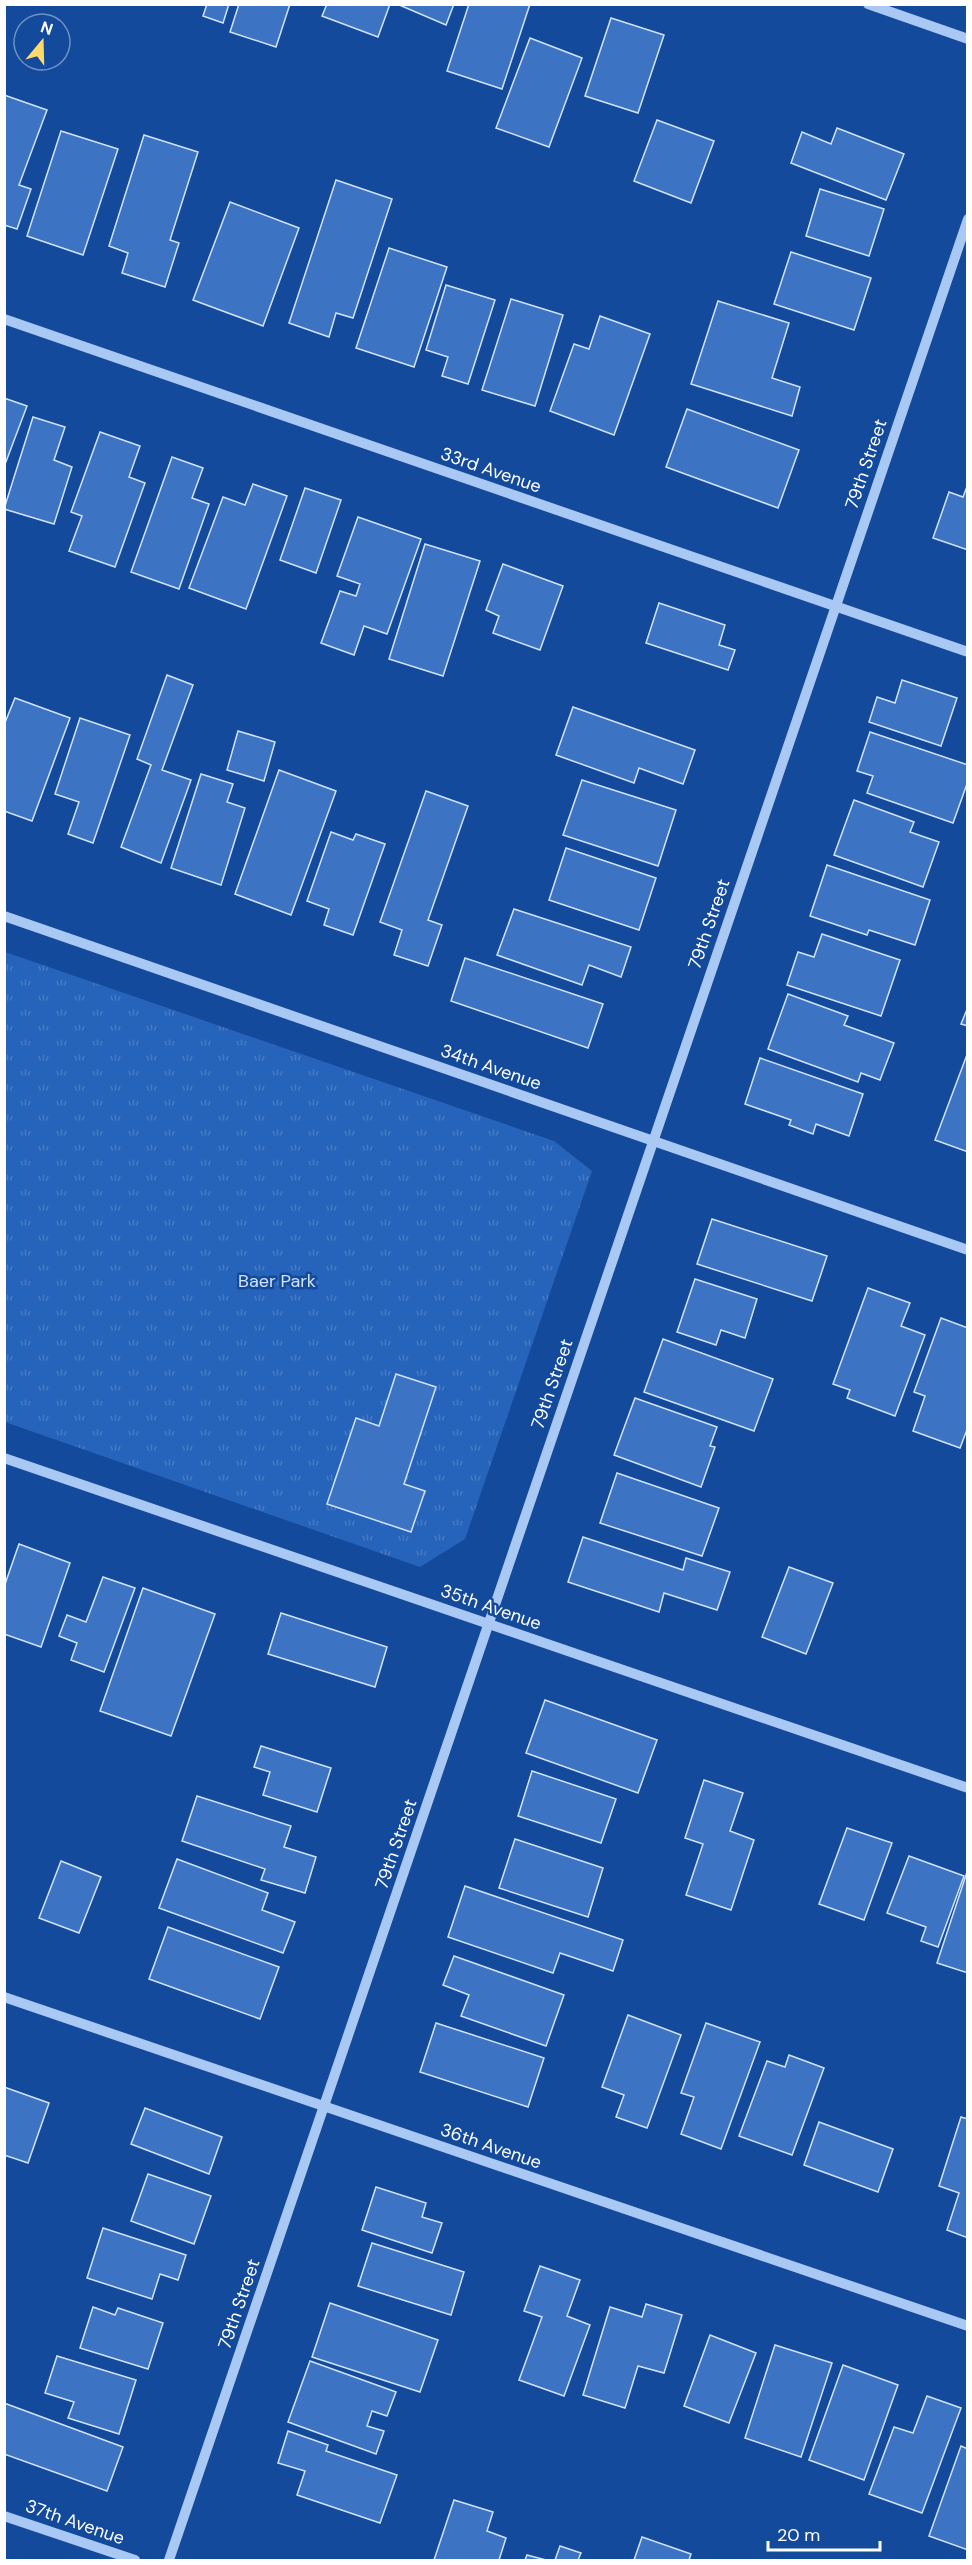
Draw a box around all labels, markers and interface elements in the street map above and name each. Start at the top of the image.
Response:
north arrow [12,12,72,72]
text: N [38,16,56,40]
street label: 79th Street [839,416,893,512]
street label: 33rd Avenue [438,442,544,498]
street label: 79th Street [682,876,736,972]
street label: 34th Avenue [437,1039,545,1095]
park label: Baer Park [238,1269,316,1293]
street label: 79th Street [525,1336,579,1432]
street label: 35th Avenue [437,1579,545,1635]
street label: 79th Street [369,1796,423,1892]
street label: 36th Avenue [437,2118,545,2174]
street label: 79th Street [212,2256,266,2352]
street label: 37th Avenue [22,2494,128,2550]
scale bar [768,2514,880,2552]
text: 20 m [777,2523,820,2547]

